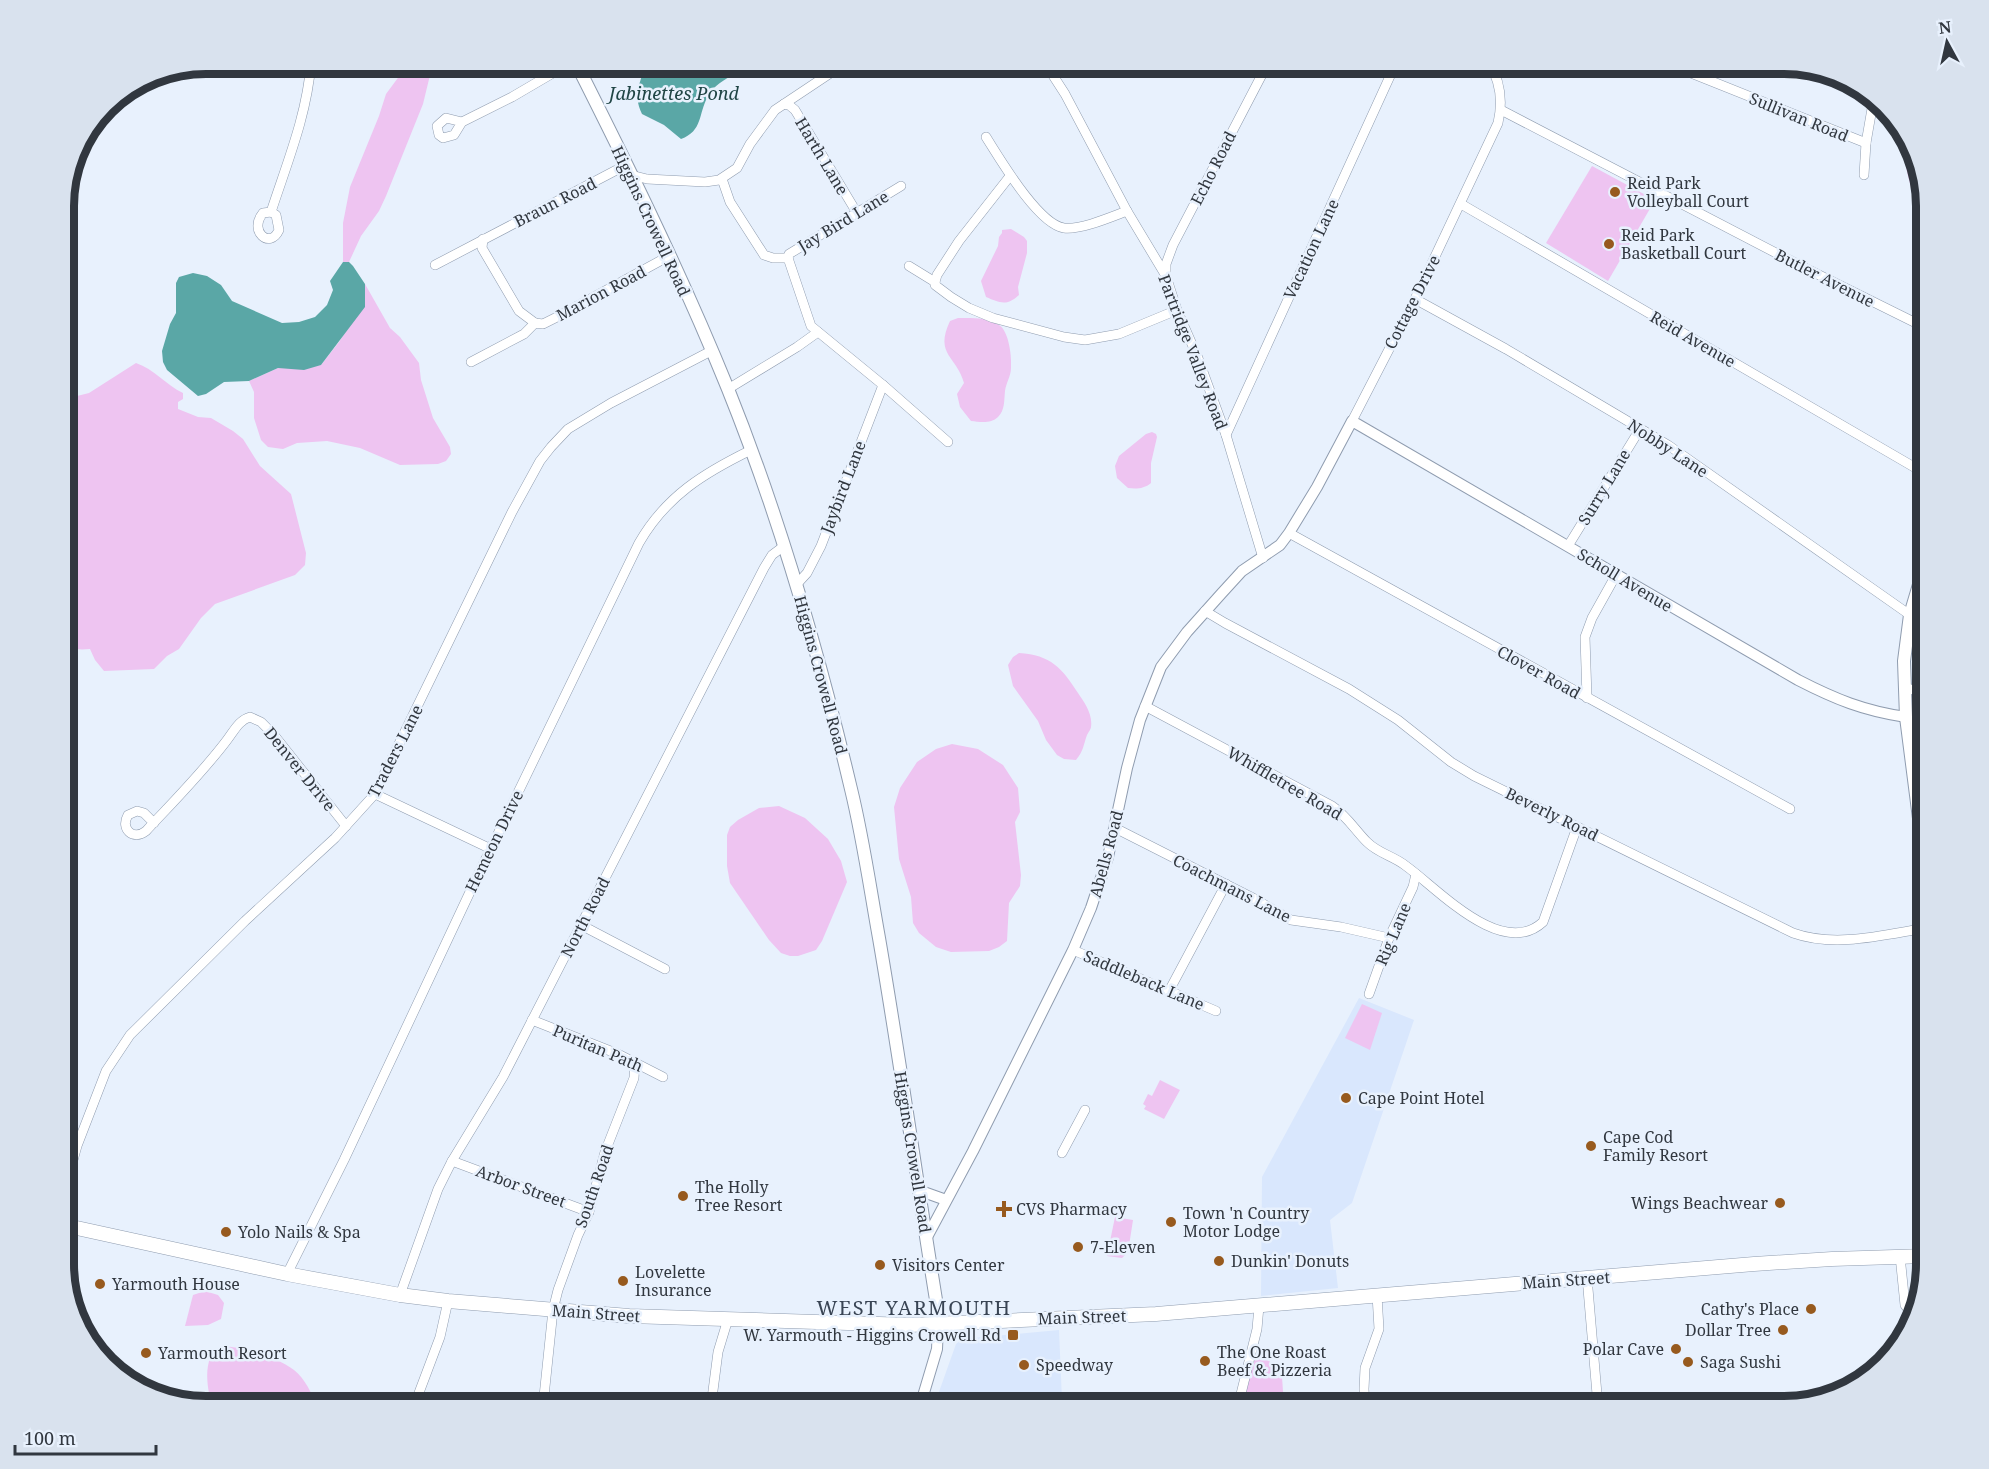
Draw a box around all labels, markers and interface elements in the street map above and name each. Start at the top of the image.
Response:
north arrow [1917,12,1977,72]
text: N [1937,15,1953,39]
water label: Jabinettes Pond [606,81,740,105]
street label: Sullivan Road [1746,87,1852,147]
street label: Harth Lane [790,113,854,199]
street label: Echo Road [1185,127,1241,209]
street label: Higgins Crowell Road [606,142,696,300]
street label: Braun Road [510,172,600,232]
place label: Reid Park Volleyball Court [1627,172,1749,212]
street label: Jay Bird Lane [793,185,893,257]
marker: Reid Park Volleyball Court [1608,185,1622,199]
street label: Vacation Lane [1278,195,1344,303]
place label: Reid Park Basketball Court [1621,224,1747,264]
marker: Reid Park Basketball Court [1602,237,1616,251]
street label: Butler Avenue [1772,244,1878,312]
street label: Cottage Drive [1379,251,1445,353]
street label: Marion Road [552,260,650,326]
street label: Partridge Valley Road [1153,271,1233,433]
street label: Reid Avenue [1646,306,1740,372]
street label: Nobby Lane [1624,414,1712,482]
street label: Jaybird Lane [815,437,871,538]
street label: Surry Lane [1573,445,1635,529]
street label: Scholl Avenue [1573,543,1677,617]
street label: Higgins Crowell Road [789,593,853,757]
street label: Clover Road [1493,640,1585,704]
street label: Traders Lane [362,701,428,801]
street label: Denver Drive [259,722,341,816]
street label: Whiffletree Road [1223,741,1347,825]
street label: Beverly Road [1502,782,1602,846]
street label: Hemeon Drive [460,786,528,896]
street label: Abells Road [1084,808,1128,900]
street label: Coachmans Lane [1169,849,1295,927]
street label: North Road [555,873,615,961]
street label: Rig Lane [1370,899,1416,969]
street label: Saddleback Lane [1080,945,1208,1015]
street label: Puritan Path [549,1019,647,1077]
street label: Higgins Crowell Road [889,1070,937,1235]
place label: Cape Point Hotel [1358,1087,1485,1109]
marker: Cape Point Hotel [1339,1091,1353,1105]
place label: Cape Cod Family Resort [1603,1126,1708,1166]
marker: Cape Cod Family Resort [1584,1139,1598,1153]
street label: South Road [570,1141,619,1231]
street label: Arbor Street [473,1160,569,1213]
place label: The Holly Tree Resort [695,1176,783,1216]
marker: The Holly Tree Resort [676,1189,690,1203]
place label: Wings Beachwear [1631,1192,1768,1214]
marker: Wings Beachwear [1773,1196,1787,1210]
place label: CVS Pharmacy [1016,1198,1128,1220]
marker: CVS Pharmacy [997,1202,1011,1216]
place label: Town 'n Country Motor Lodge [1183,1202,1310,1242]
marker: Town 'n Country Motor Lodge [1164,1215,1178,1229]
place label: Yolo Nails & Spa [237,1221,361,1243]
marker: Yolo Nails & Spa [219,1225,233,1239]
place label: 7-Eleven [1090,1236,1156,1258]
marker: 7-Eleven [1071,1240,1085,1254]
place label: Dunkin' Donuts [1231,1250,1349,1272]
place label: Visitors Center [892,1254,1005,1276]
marker: Dunkin' Donuts [1212,1254,1226,1268]
marker: Visitors Center [873,1258,887,1272]
place label: Lovelette Insurance [635,1261,712,1301]
street label: Main Street [1521,1266,1611,1294]
place label: Yarmouth House [111,1273,240,1295]
marker: Lovelette Insurance [616,1274,630,1288]
marker: Yarmouth House [93,1277,107,1291]
district label: WEST YARMOUTH [816,1294,1012,1321]
place label: Cathy's Place [1701,1298,1799,1320]
street label: Main Street [551,1299,641,1327]
marker: Cathy's Place [1804,1302,1818,1316]
street label: Main Street [1038,1304,1127,1330]
place label: Dollar Tree [1685,1319,1771,1341]
marker: Dollar Tree [1776,1323,1790,1337]
place label: W. Yarmouth - Higgins Crowell Rd [743,1324,1001,1346]
marker: W. Yarmouth - Higgins Crowell Rd [1006,1328,1020,1342]
place label: Polar Cave [1583,1338,1664,1360]
place label: The One Roast Beef & Pizzeria [1217,1341,1332,1381]
place label: Yarmouth Resort [157,1342,287,1364]
marker: Polar Cave [1669,1342,1683,1356]
marker: Yarmouth Resort [139,1346,153,1360]
place label: Saga Sushi [1700,1351,1781,1373]
place label: Speedway [1036,1354,1114,1376]
marker: The One Roast Beef & Pizzeria [1198,1354,1212,1368]
marker: Saga Sushi [1681,1355,1695,1369]
marker: Speedway [1017,1358,1031,1372]
scale bar [15,1418,156,1456]
text: 100 m [24,1426,76,1450]

